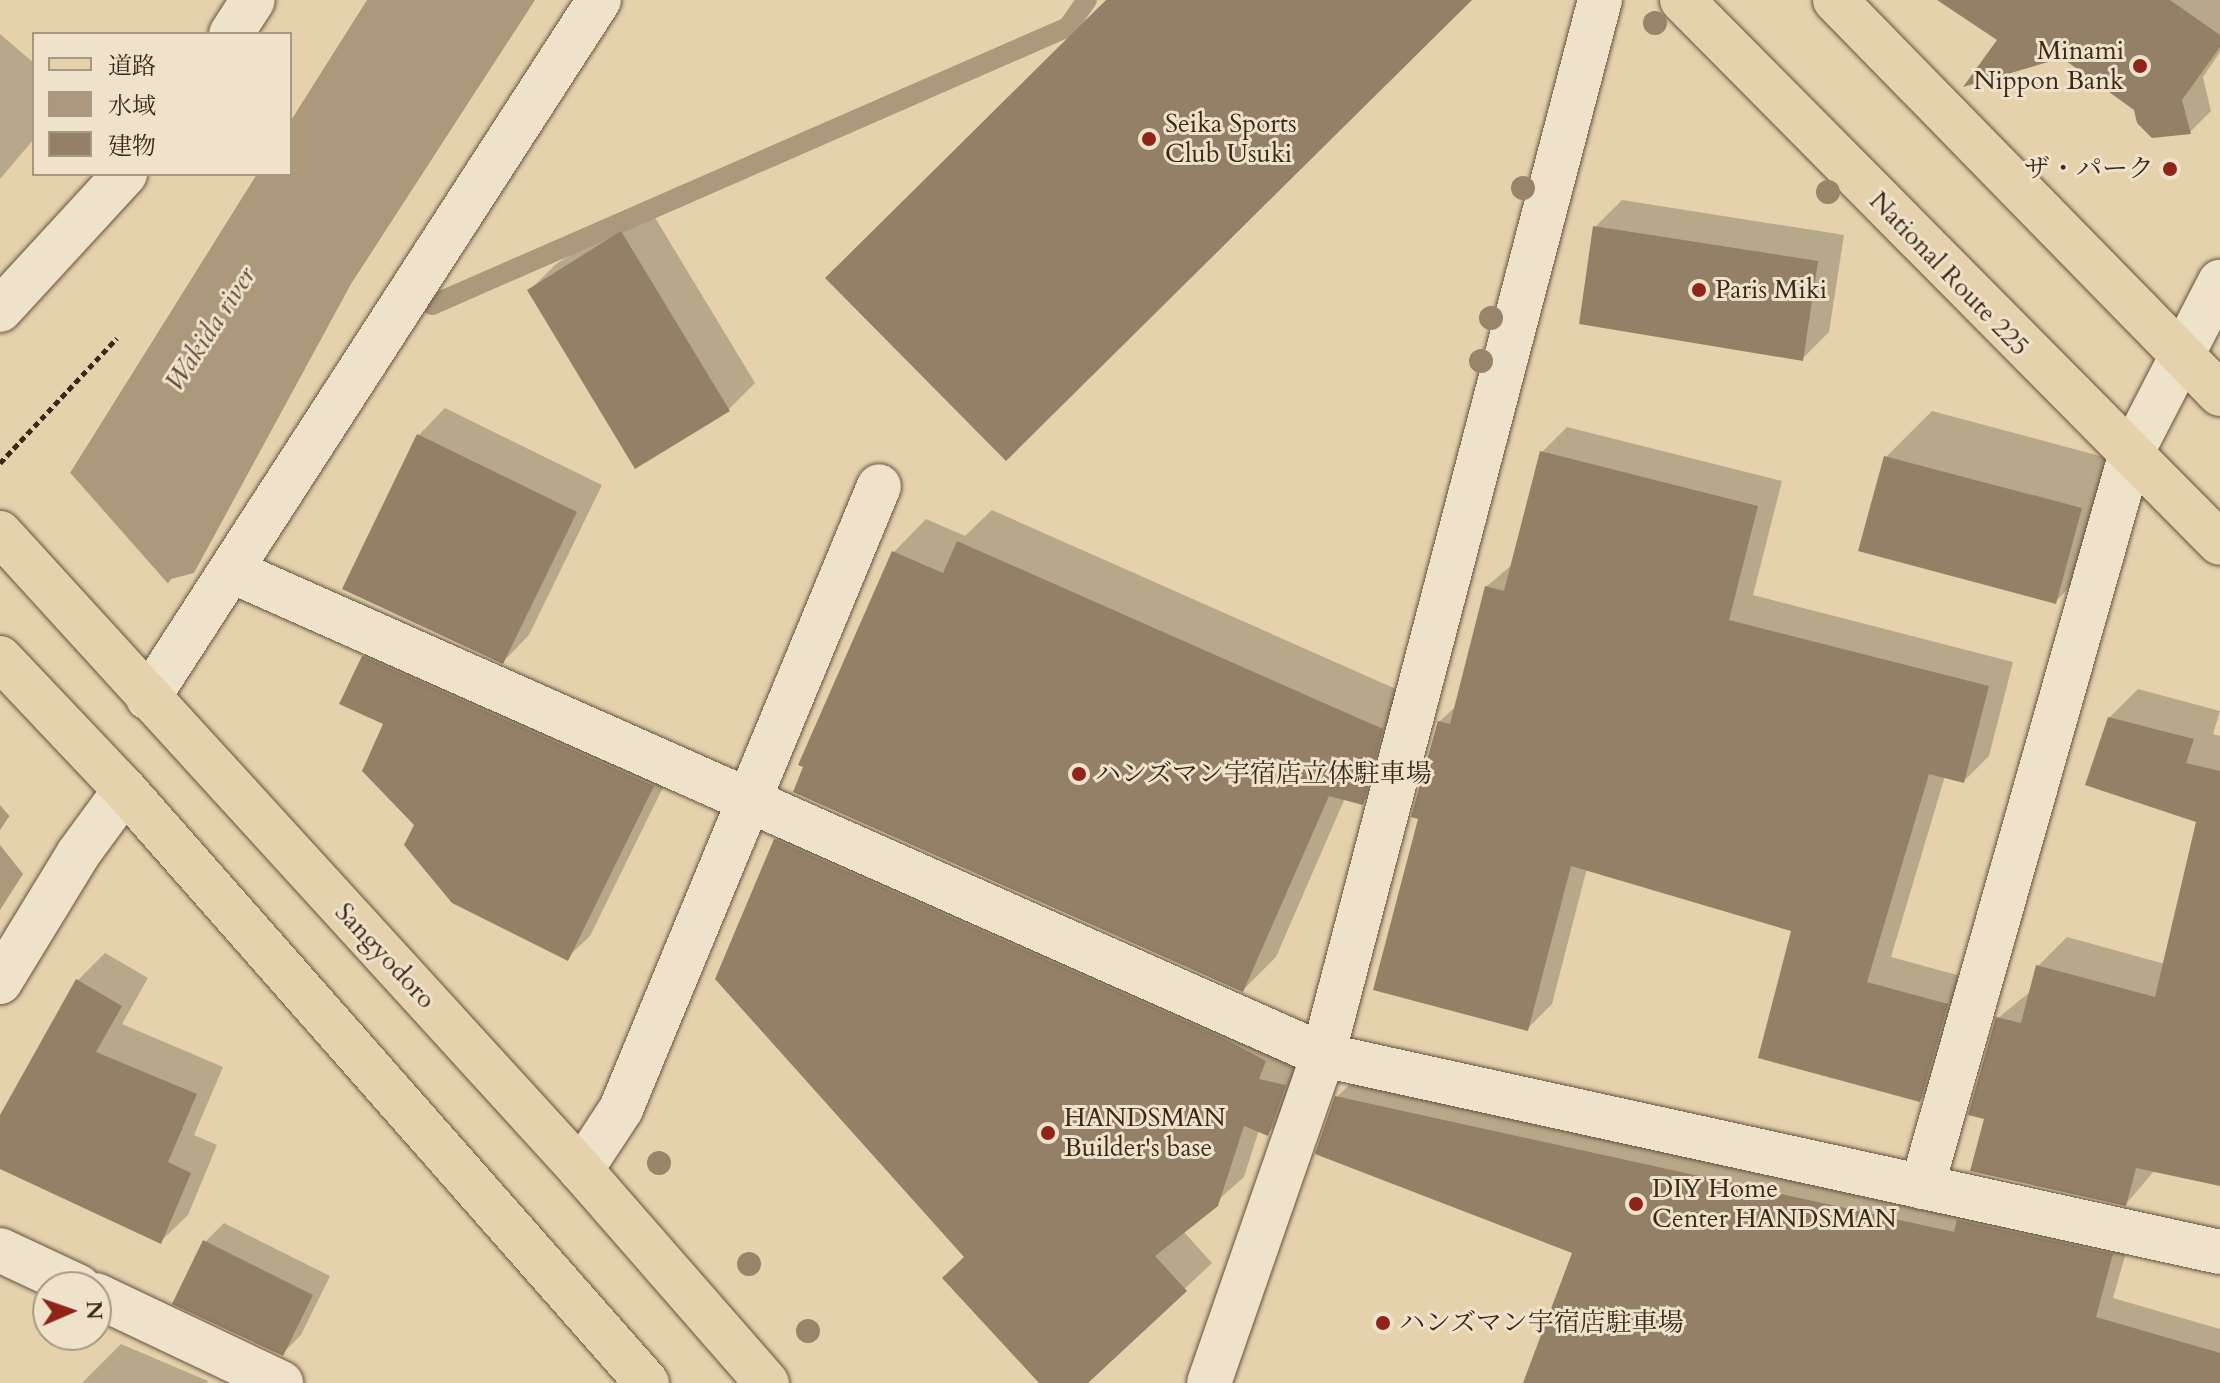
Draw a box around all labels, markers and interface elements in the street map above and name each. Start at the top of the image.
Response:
legend [32,32,292,176]
place label: Minami Nippon Bank [1973,35,2124,96]
text: 道路 [108,50,156,83]
marker: Minami Nippon Bank [2131,57,2149,75]
text: 水域 [108,90,156,123]
place label: Seika Sports Club Usuki [1165,108,1297,170]
text: 建物 [108,130,156,163]
marker: Seika Sports Club Usuki [1140,130,1158,148]
place label: ザ・パーク [2024,153,2154,185]
marker: ザ・パーク [2161,160,2179,178]
street label: National Route 225 [1863,186,2035,362]
water label: Wakida river [157,260,263,398]
place label: Paris Miki [1715,274,1827,306]
marker: Paris Miki [1690,281,1708,299]
place label: ハンズマン宇宿店立体駐車場 [1095,758,1433,790]
marker: ハンズマン宇宿店立体駐車場 [1070,765,1088,783]
street label: Sangyodoro [328,897,442,1015]
place label: HANDSMAN Builder's base [1064,1102,1226,1164]
marker: HANDSMAN Builder's base [1039,1124,1057,1142]
place label: DIY Home Center HANDSMAN [1652,1173,1897,1234]
marker: DIY Home Center HANDSMAN [1627,1195,1645,1213]
north arrow [32,1271,112,1351]
text: N [79,1300,109,1320]
place label: ハンズマン宇宿店駐車場 [1399,1307,1685,1339]
marker: ハンズマン宇宿店駐車場 [1374,1314,1392,1332]

